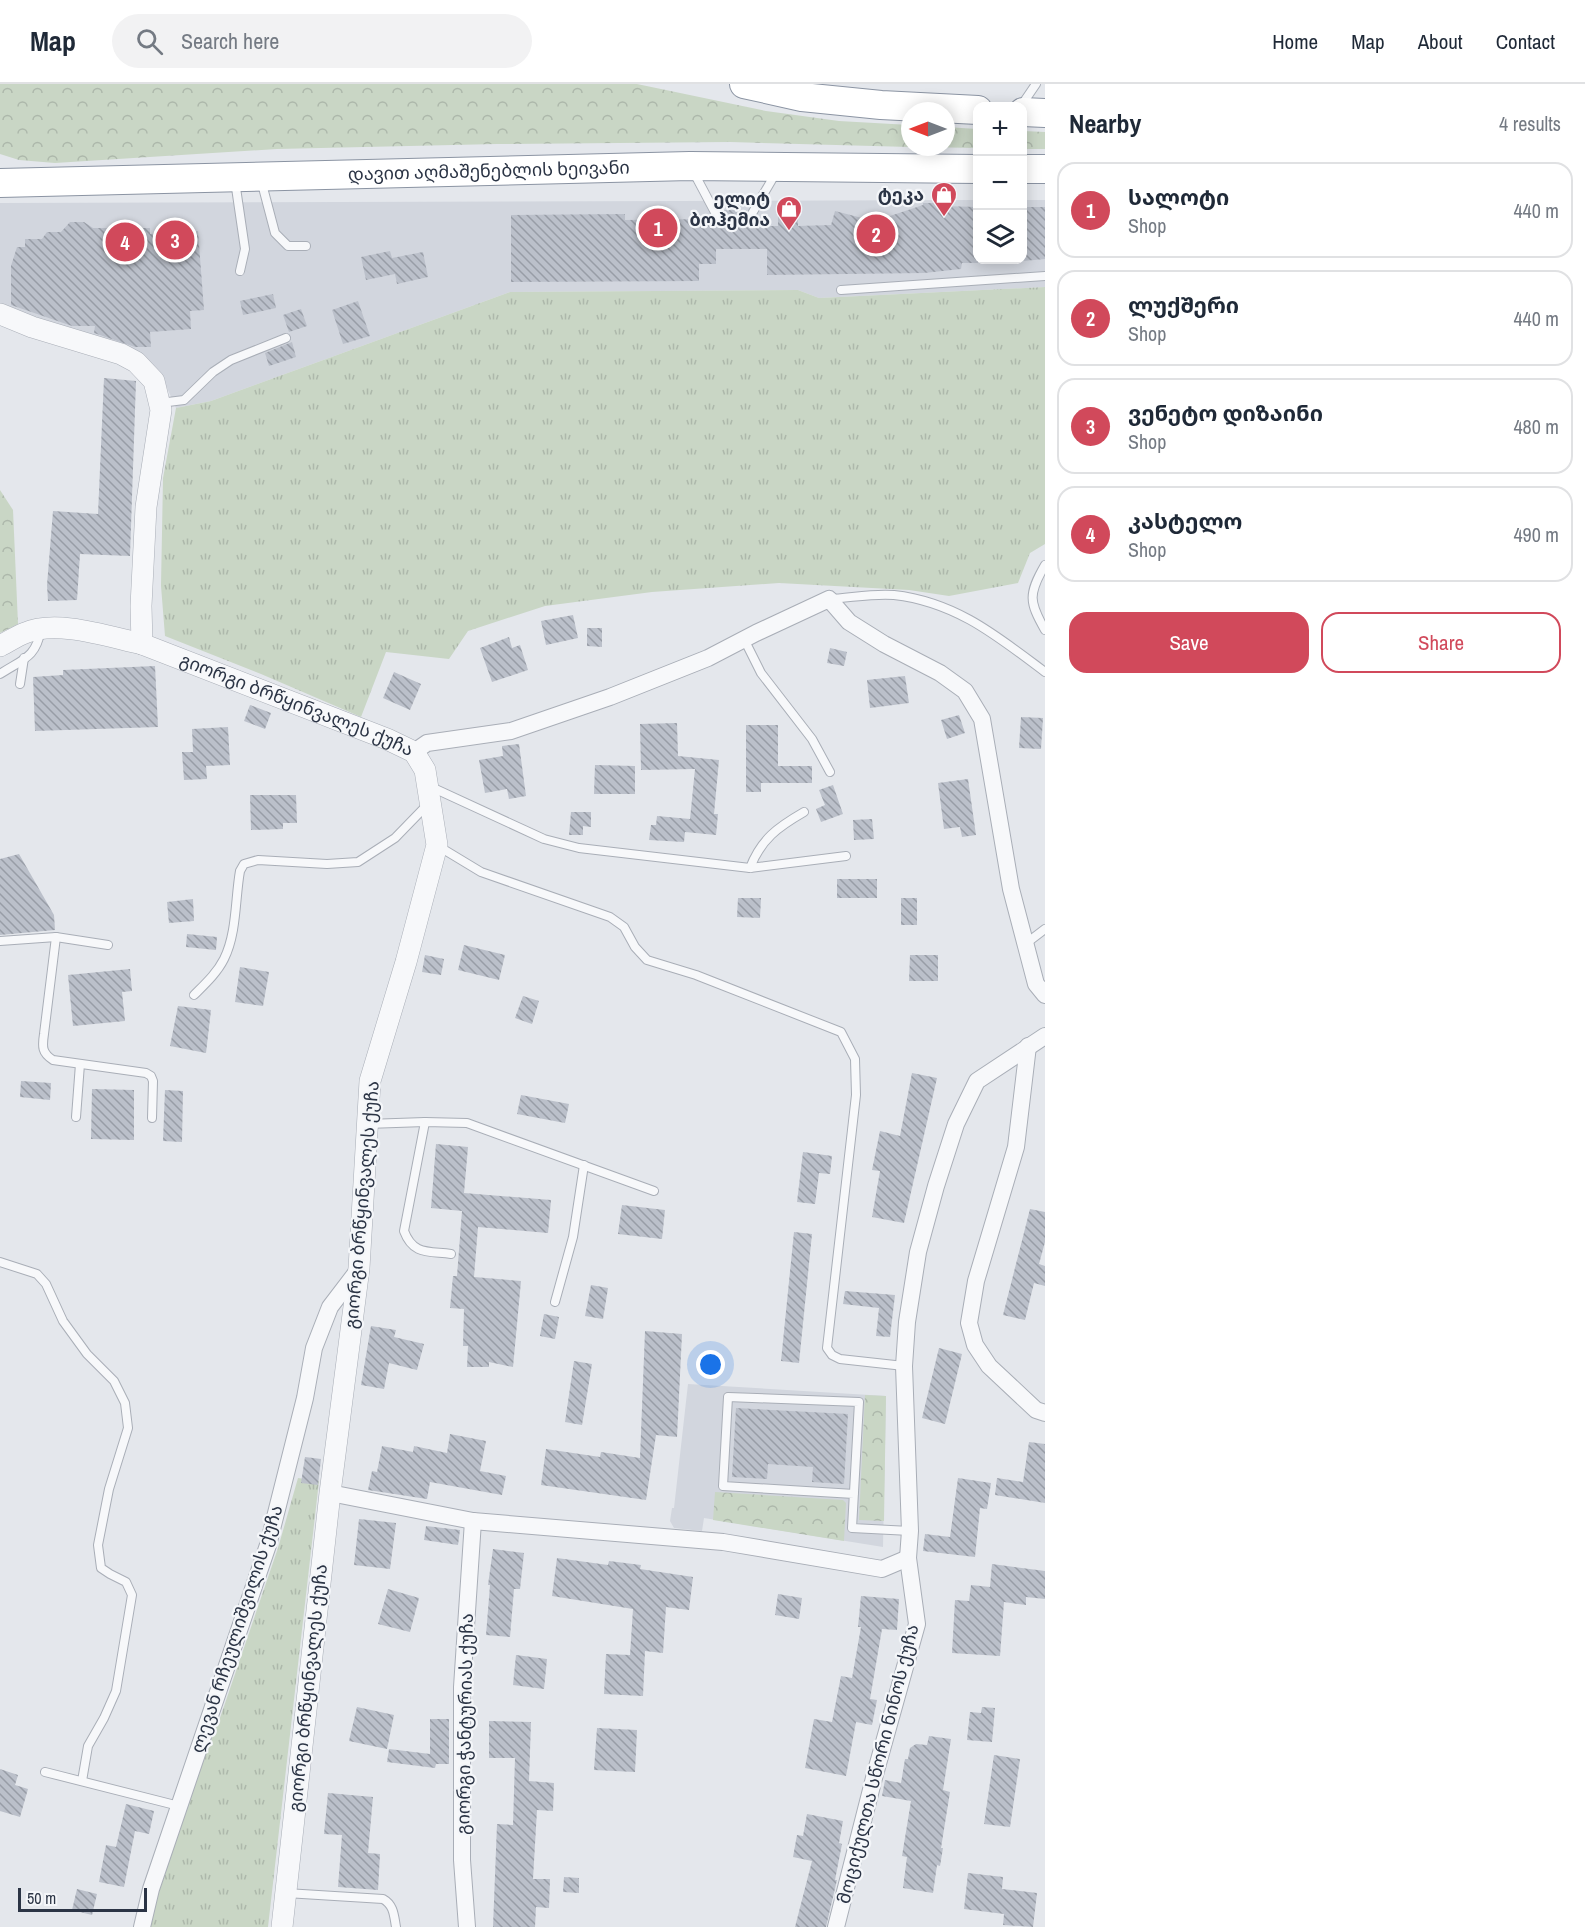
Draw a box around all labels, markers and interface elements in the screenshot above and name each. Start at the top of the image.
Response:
search box [112,14,532,68]
text: Map [30,22,76,60]
icon: search [133,25,166,58]
text: Search here [181,26,279,56]
text: Home [1272,27,1318,56]
text: Map [1351,27,1385,56]
text: About [1418,27,1463,56]
text: Contact [1496,27,1555,56]
north arrow [901,102,955,156]
map controls [973,102,1027,264]
button: + [973,102,1027,156]
text: Nearby [1069,106,1141,141]
text: 4 results [1499,110,1561,137]
street label: დავით აღმაშენებლის ხეივანი [348,154,630,186]
button: − [973,156,1027,210]
shop icon: ტეკა [929,180,959,218]
place label: ტეკა [878,182,924,207]
text: სალოტი [1128,182,1229,212]
place label: ელიტ ბოჰემია [689,186,770,232]
shop icon: ელიტ ბოჰემია [774,194,804,232]
text: 1 [1086,197,1095,224]
text: 440 m [1513,197,1559,224]
pin: 1 [638,206,678,250]
button: layers [973,210,1027,264]
pin: 2 [856,212,896,256]
text: Shop [1128,212,1166,239]
pin: 3 [156,218,195,262]
pin: 4 [106,220,144,264]
text: ლუქშერი [1128,290,1239,320]
text: 2 [1086,305,1095,332]
text: 440 m [1513,305,1559,332]
text: Shop [1128,320,1166,347]
text: ვენეტო დიზაინი [1128,398,1323,428]
text: 3 [1086,413,1095,440]
text: 480 m [1513,413,1559,440]
text: Shop [1128,428,1166,455]
text: კასტელო [1128,506,1243,536]
text: 4 [1086,521,1095,548]
text: 490 m [1513,521,1559,548]
text: Shop [1128,536,1166,563]
button: Save [1069,612,1309,673]
button: Share [1321,612,1561,673]
street label: გიორგი ბრწყინვალეს ქუჩა [176,647,418,762]
street label: გიორგი ბრწყინვალეს ქუჩა [338,1080,385,1330]
your location [696,1350,725,1379]
street label: ლევან რჩეულიშვილის ქუჩა [185,1502,289,1756]
street label: გიორგი ბრწყინვალეს ქუჩა [282,1563,333,1813]
street label: გიორგი ჭანტურიას ქუჩა [450,1613,479,1835]
street label: მოციქულთა სწორი ნინოს ქუჩა [831,1622,924,1906]
scale bar [18,1885,147,1912]
text: 50 m [27,1887,56,1909]

